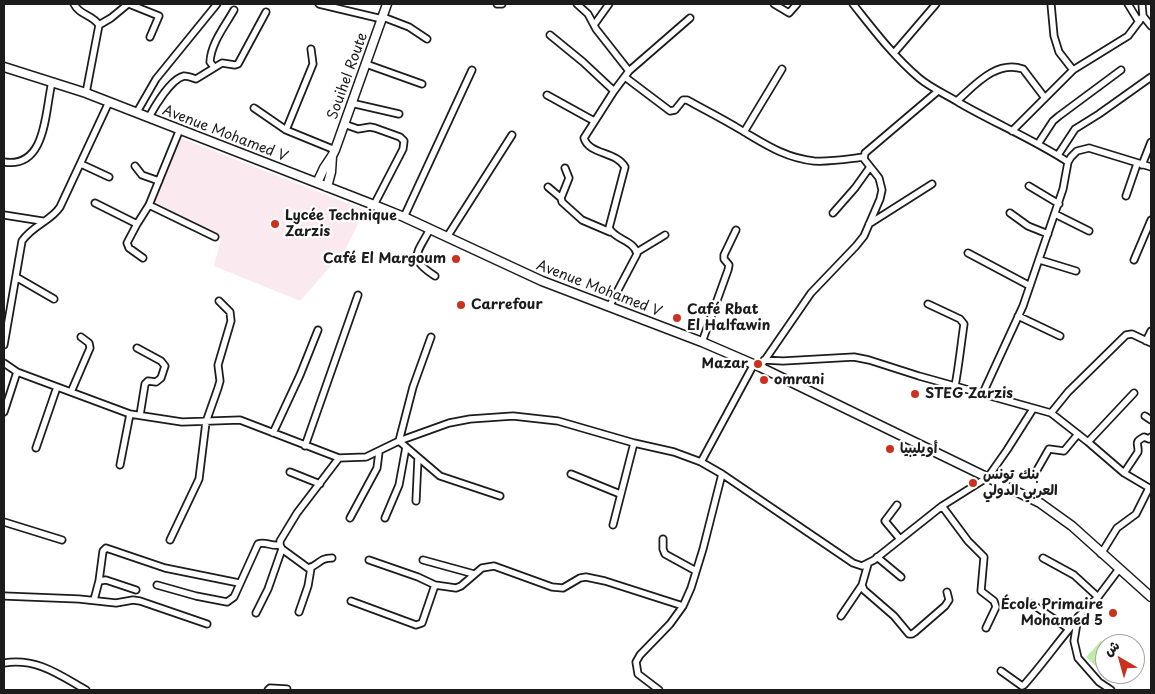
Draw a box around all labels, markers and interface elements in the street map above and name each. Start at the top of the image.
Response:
street label: Souihel Route [325,30,371,122]
street label: Avenue Mohamed V [160,102,290,166]
place label: Lycée Technique Zarzis [285,208,397,240]
marker: Lycée Technique Zarzis [269,218,281,230]
place label: Café El Margoum [323,251,446,267]
marker: Café El Margoum [450,253,462,265]
street label: Avenue Mohamed V [534,257,664,321]
place label: Carrefour [471,297,543,313]
marker: Carrefour [455,299,467,311]
place label: Café Rbat El Halfawin [687,302,770,334]
marker: Café Rbat El Halfawin [671,312,683,324]
place label: Mazar [702,356,748,372]
marker: Mazar [752,358,764,370]
place label: omrani [774,372,824,388]
marker: omrani [758,374,770,386]
place label: STEG Zarzis [925,386,1013,402]
marker: STEG Zarzis [909,388,921,400]
place label: أويليبيا [900,441,937,457]
marker: أويليبيا [884,443,896,455]
place label: بنك تونس العربي الدولي [983,467,1058,500]
marker: بنك تونس العربي الدولي [967,477,979,489]
place label: École Primaire Mohamed 5 [1001,597,1103,630]
marker: École Primaire Mohamed 5 [1107,607,1119,619]
north arrow [1095,634,1145,684]
text: ش [1099,635,1124,661]

